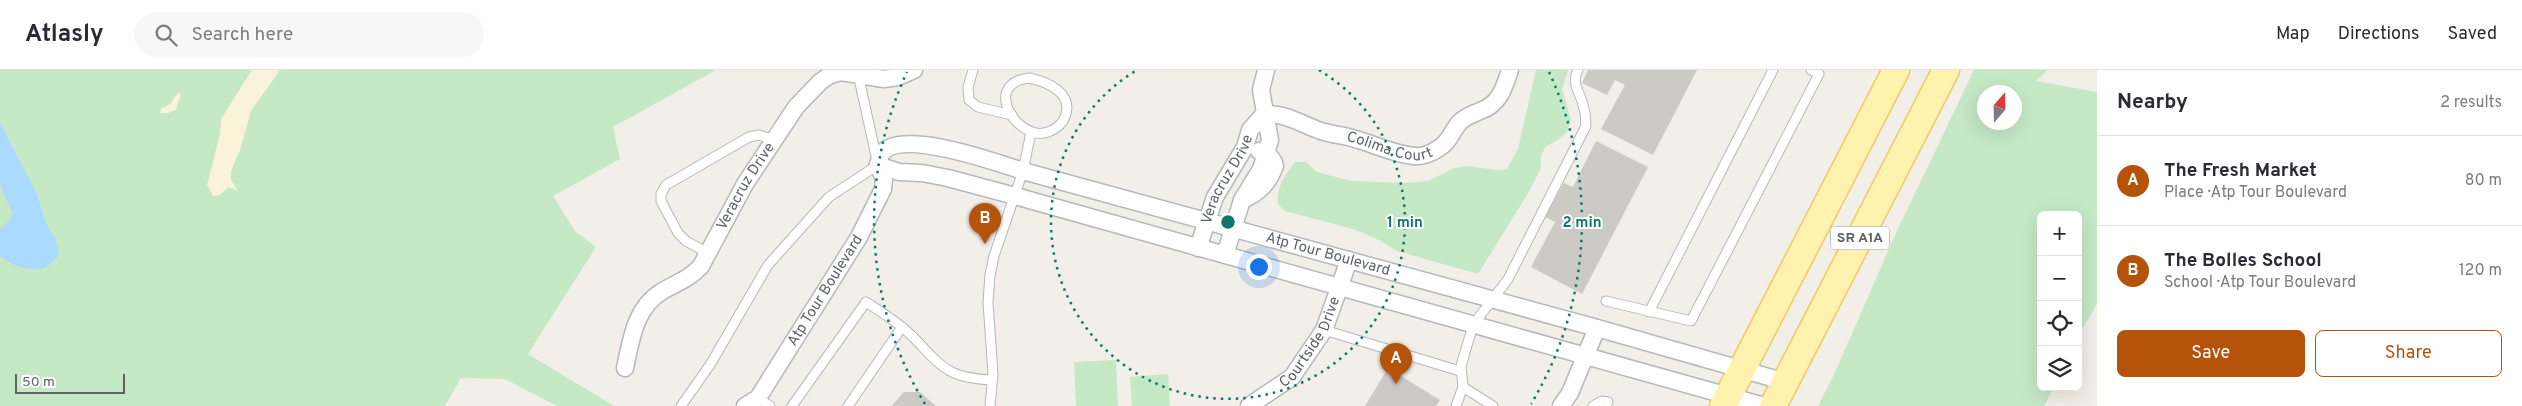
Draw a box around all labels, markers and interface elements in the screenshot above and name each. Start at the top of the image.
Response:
search box [134,12,484,57]
text: Atlasly [25,20,104,50]
icon: search [152,21,180,49]
text: Search here [192,23,293,47]
text: Map [2276,23,2310,46]
text: Directions [2338,23,2420,46]
text: Saved [2448,23,2497,46]
north arrow [1977,85,2022,130]
text: Nearby [2117,89,2188,116]
text: 2 results [2440,93,2502,113]
street label: Colima Court [1345,128,1436,166]
street label: Veracruz Drive [1197,133,1258,227]
street label: Veracruz Drive [713,139,779,233]
text: The Fresh Market [2164,159,2317,183]
text: A [2127,171,2139,191]
text: 80 m [2465,171,2502,191]
text: Place · Atp Tour Boulevard [2164,183,2347,203]
pin: B [969,203,1001,244]
map controls [2037,211,2082,391]
button: + [2037,211,2082,256]
centre of rings [1219,213,1237,231]
text: 1 min [1387,214,1423,233]
text: 2 min [1562,214,1602,233]
road number: SR A1A [1831,226,1889,250]
street label: Atp Tour Boulevard [1264,228,1392,280]
street label: Atp Tour Boulevard [783,231,867,350]
text: The Bolles School [2164,249,2322,273]
your location [1246,254,1272,280]
button: − [2037,256,2082,301]
text: B [2127,261,2139,281]
text: 120 m [2459,261,2502,281]
text: School · Atp Tour Boulevard [2164,273,2356,293]
street label: Courtside Drive [1276,294,1345,392]
button: locate [2037,301,2082,346]
button: Save [2117,330,2305,377]
button: Share [2315,330,2502,377]
pin: A [1380,343,1412,384]
button: layers [2037,346,2082,391]
scale bar [15,371,125,394]
text: 50 m [22,374,55,391]

